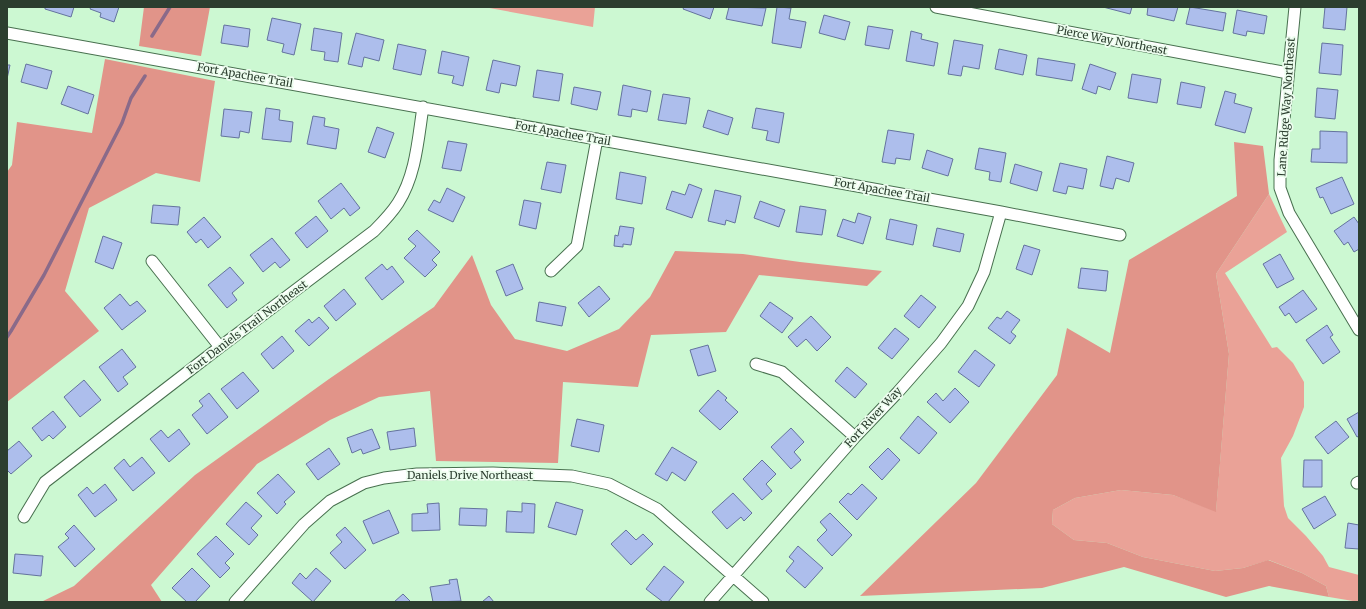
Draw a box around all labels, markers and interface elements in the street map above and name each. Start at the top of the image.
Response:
street label: Pierce Way Northeast [1055,22,1169,58]
street label: Lane Ridge Way Northeast [1274,36,1298,177]
street label: Fort Apachee Trail [196,60,295,90]
street label: Fort Apachee Trail [514,118,613,148]
street label: Fort Apachee Trail [833,175,932,205]
street label: Fort Daniels Trail Northeast [184,277,311,377]
street label: Fort River Way [841,383,905,450]
street label: Daniels Drive Northeast [407,468,534,482]

